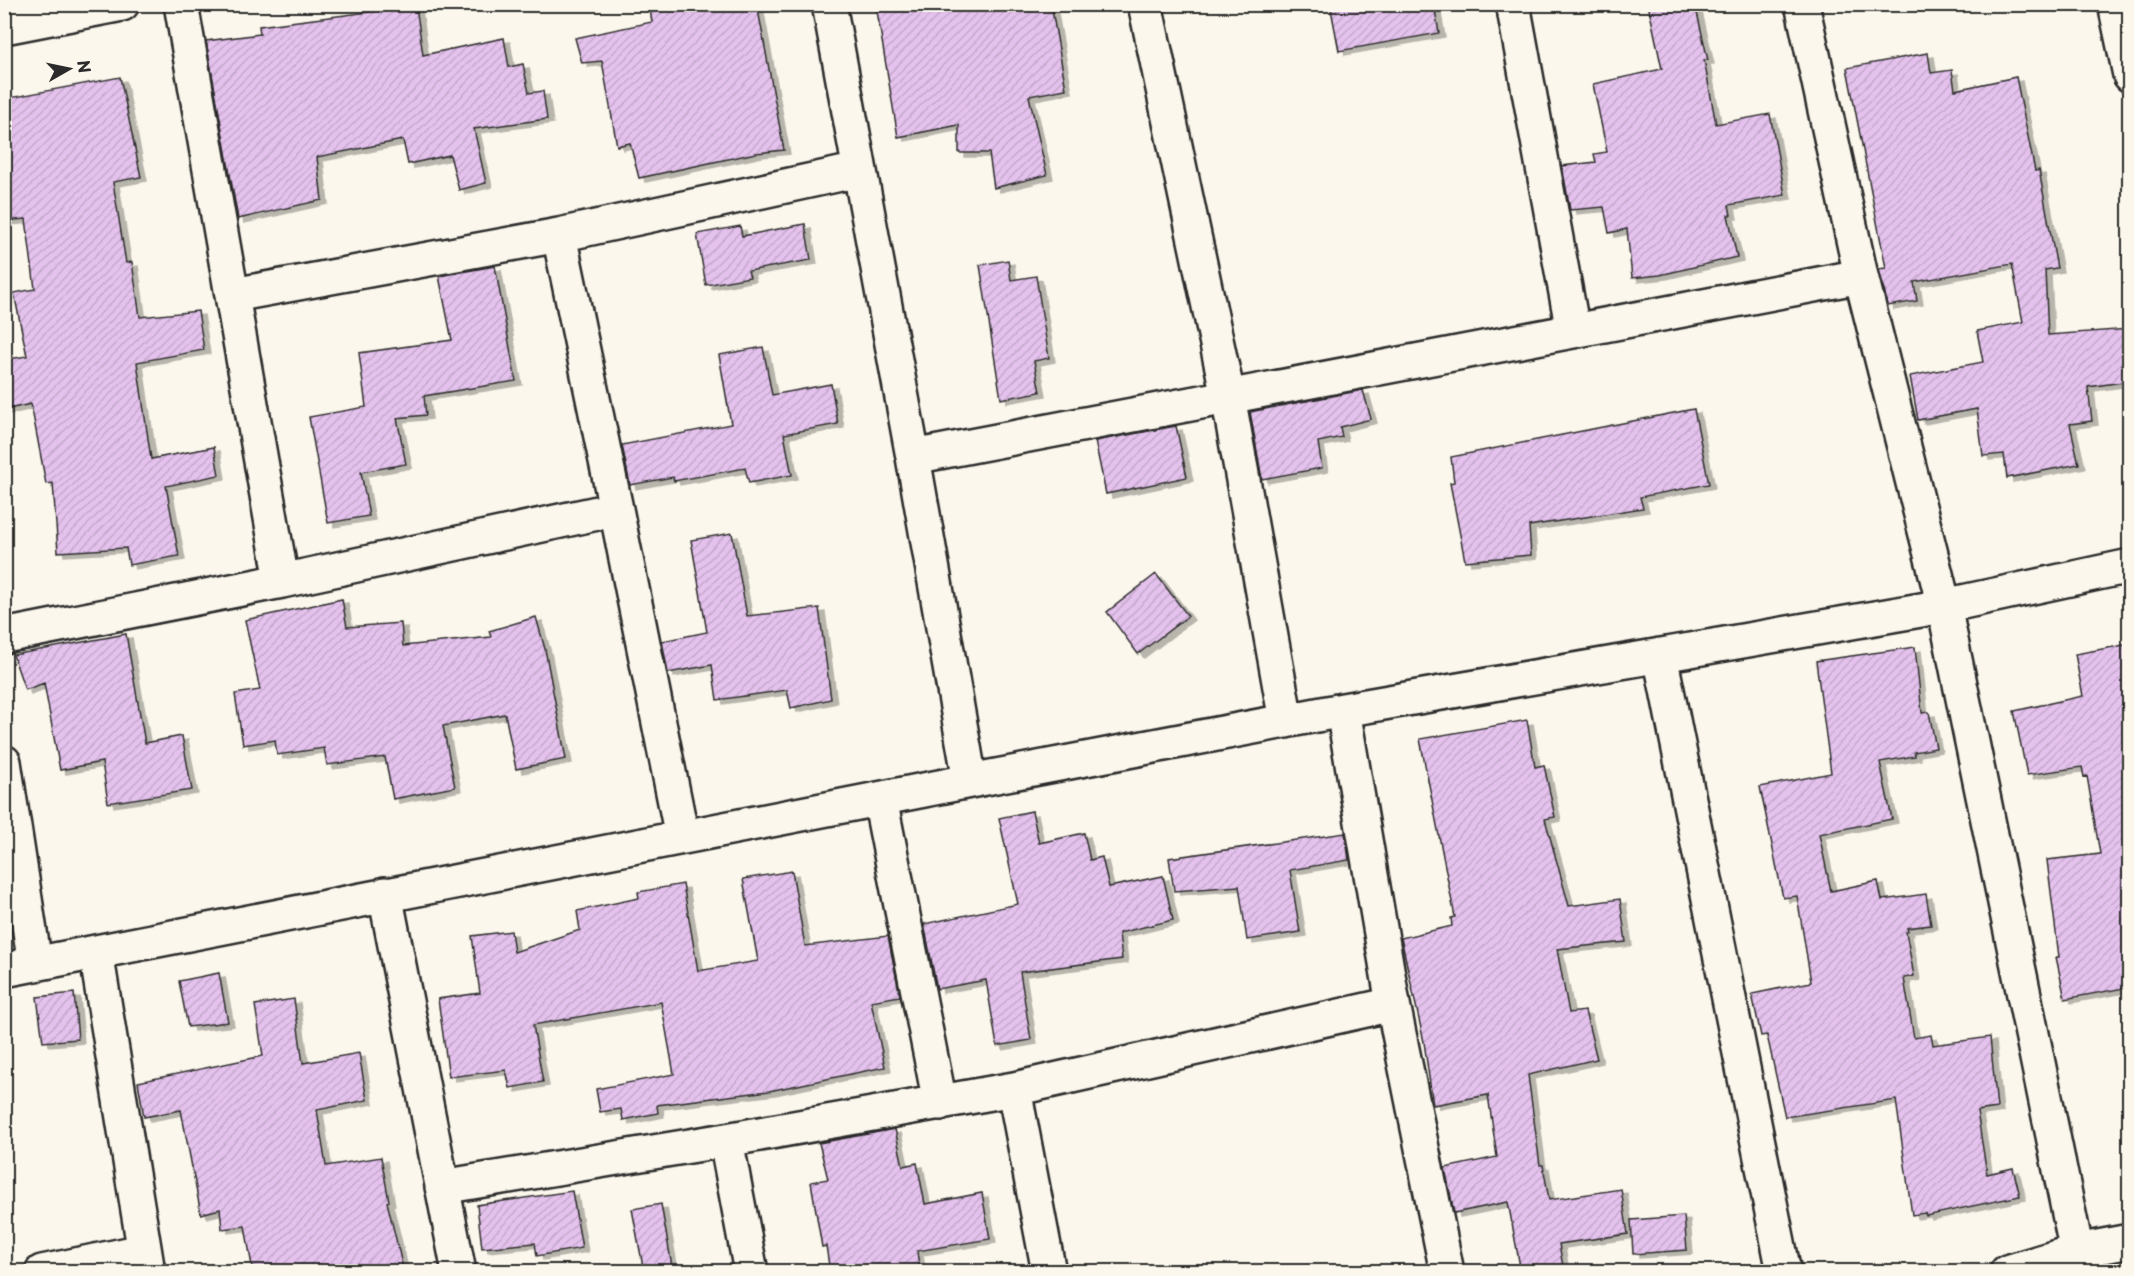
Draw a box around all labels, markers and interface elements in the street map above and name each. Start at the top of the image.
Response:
north arrow [39,39,99,99]
text: N [72,58,98,75]

